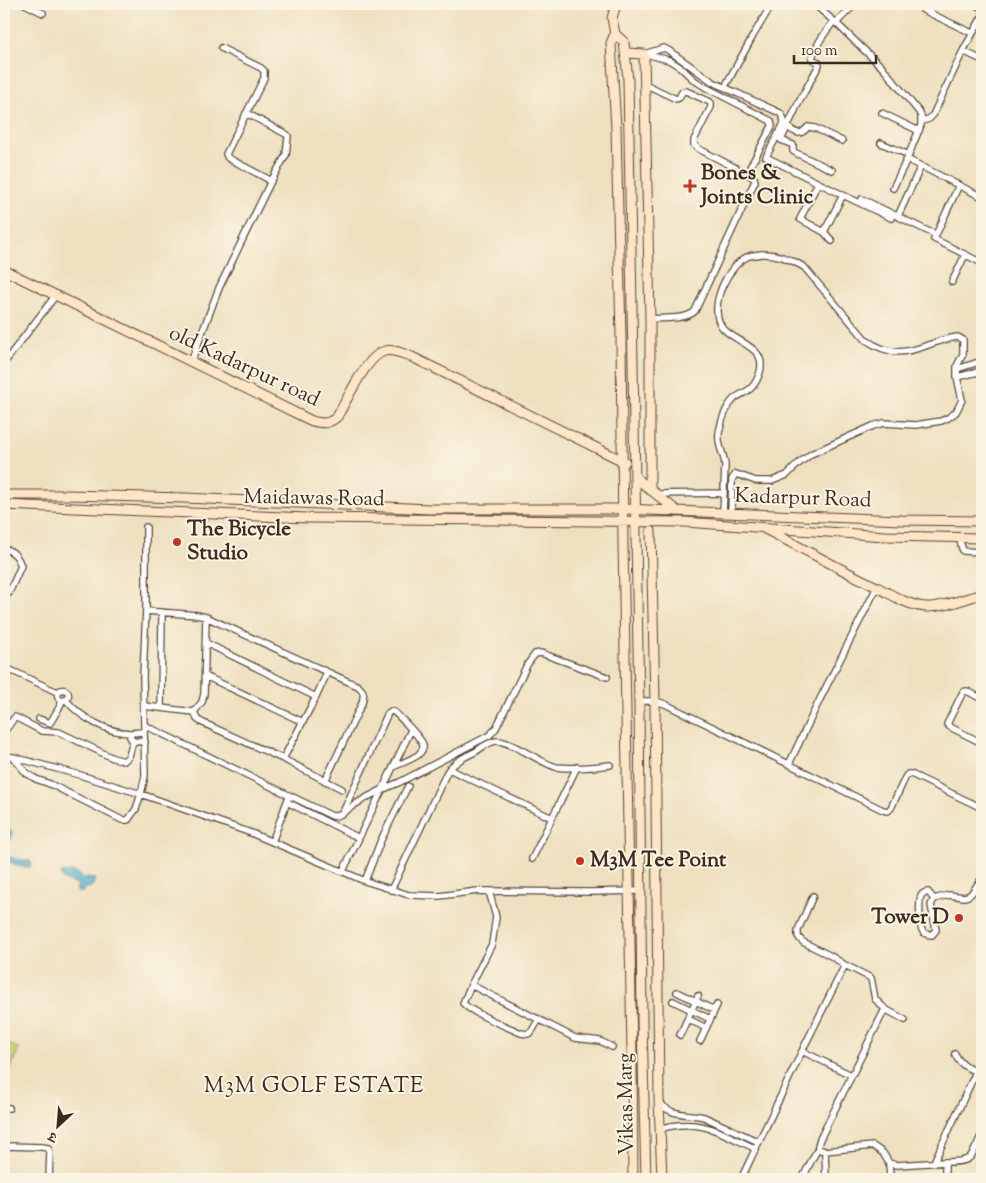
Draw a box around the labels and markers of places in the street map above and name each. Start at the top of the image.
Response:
place label: Bones & Joints Clinic [699,159,814,213]
marker: Bones & Joints Clinic [683,179,697,193]
place label: The Bicycle Studio [187,515,291,569]
marker: The Bicycle Studio [171,536,183,548]
place label: M3M Tee Point [590,846,727,876]
marker: M3M Tee Point [574,855,586,867]
place label: Tower D [871,903,949,933]
marker: Tower D [953,912,965,924]

